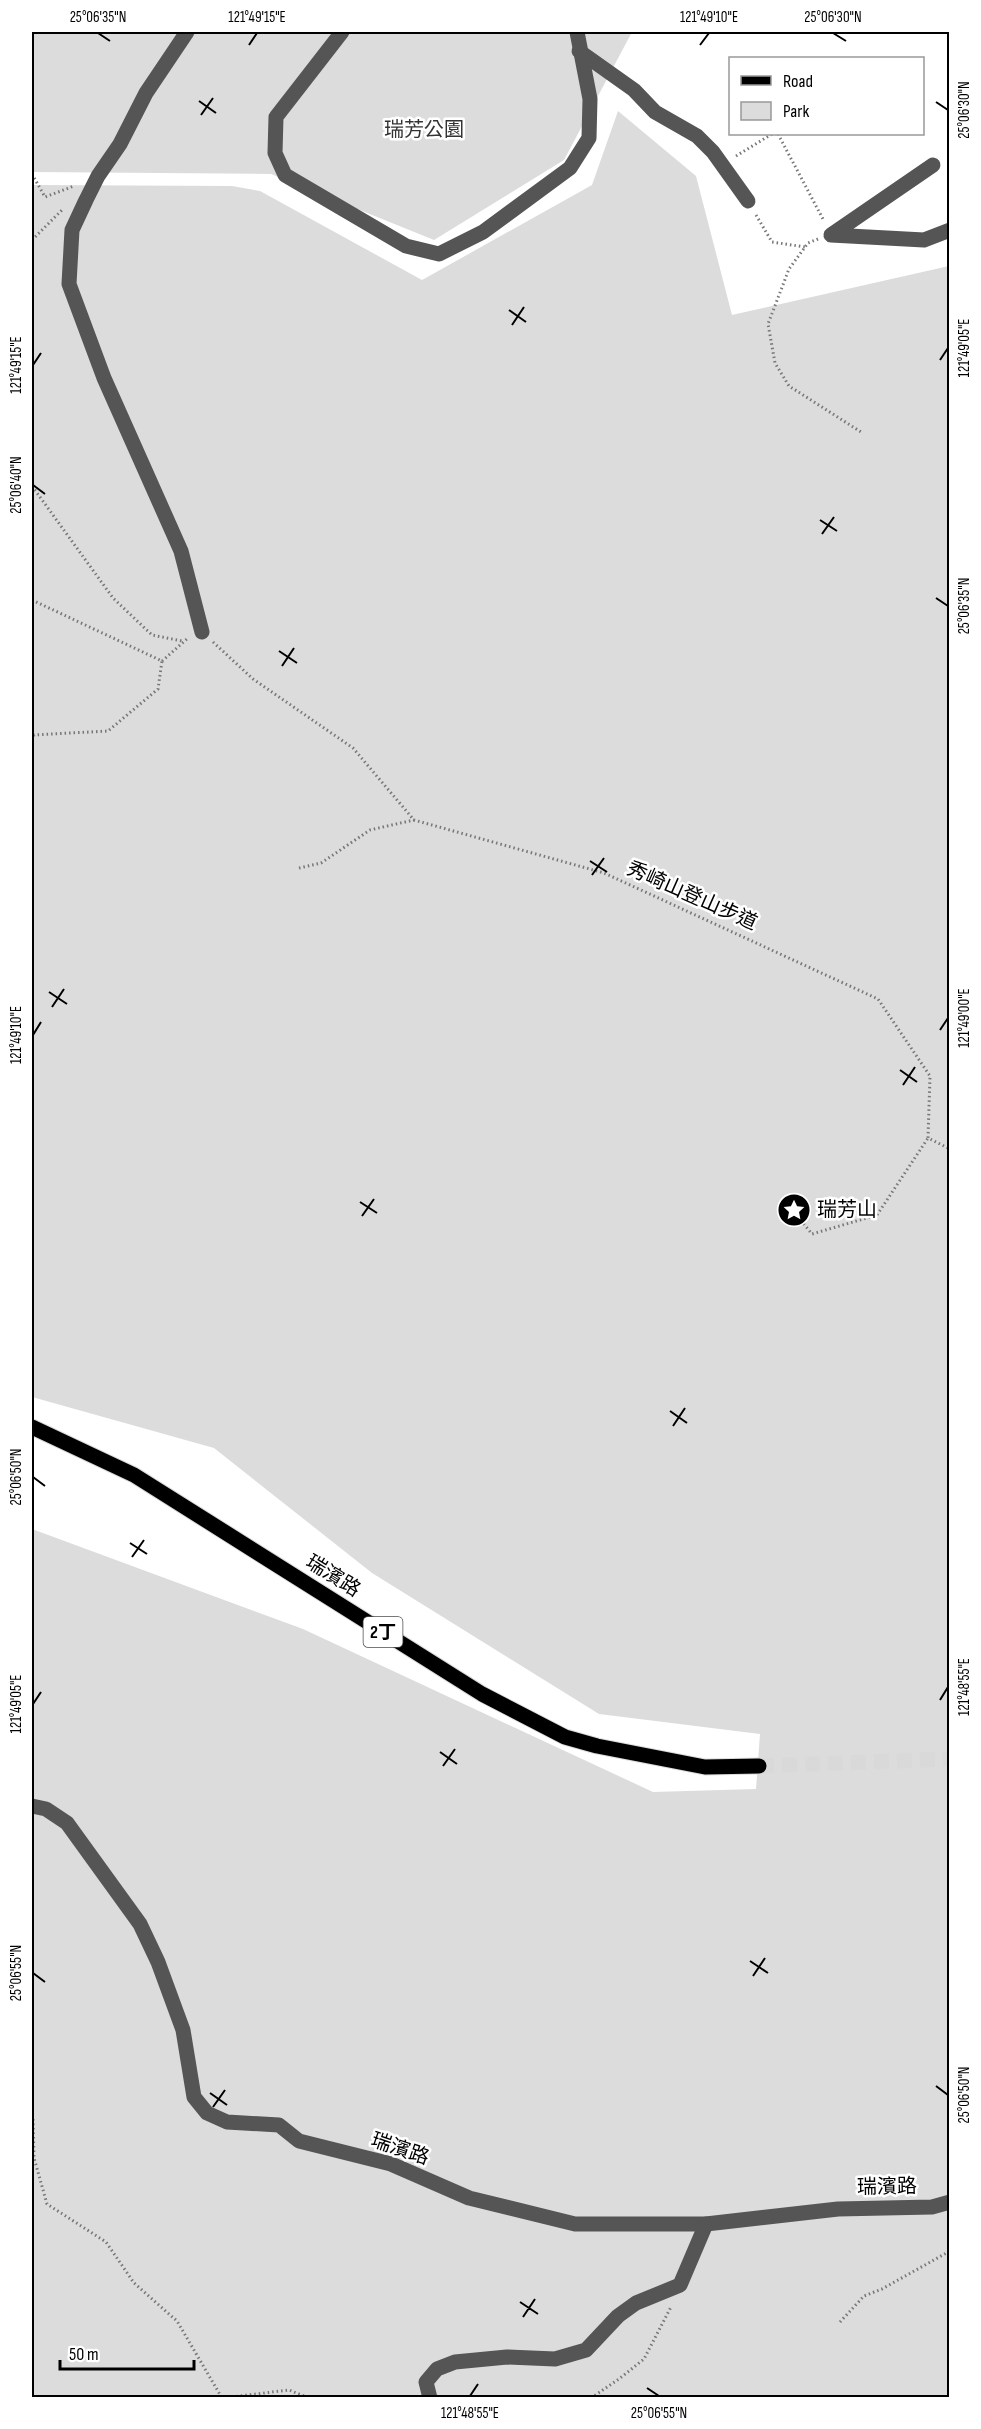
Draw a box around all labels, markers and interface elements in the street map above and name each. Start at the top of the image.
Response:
text: 25°06'35"N [70,8,126,27]
text: 121°49'15"E [228,8,286,27]
text: 121°49'10"E [680,8,738,27]
text: 25°06'30"N [804,8,862,27]
legend [729,57,924,135]
text: Road [783,71,813,92]
text: 25°06'30"N [955,81,974,139]
text: Park [783,101,809,122]
park label: 瑞芳公園 [384,118,464,142]
text: 121°49'05"E [955,319,974,377]
text: 121°49'15"E [7,336,26,394]
text: 25°06'40"N [7,456,26,514]
text: 25°06'35"N [955,578,974,634]
street label: 秀崎山登山步道 [623,857,761,935]
text: 121°49'00"E [955,988,974,1048]
text: 121°49'10"E [7,1006,26,1064]
place icon: 瑞芳山 [776,1192,812,1228]
place label: 瑞芳山 [817,1198,877,1222]
text: 25°06'50"N [7,1448,26,1506]
street label: 瑞濱路 [301,1550,365,1602]
road number: 2丁 [364,1617,403,1647]
text: 121°48'55"E [955,1658,974,1716]
text: 121°49'05"E [7,1675,26,1733]
text: 25°06'55"N [7,1945,26,2001]
text: 25°06'50"N [955,2066,974,2124]
street label: 瑞濱路 [368,2128,432,2170]
street label: 瑞濱路 [857,2174,917,2200]
scale bar [60,2333,194,2371]
text: 50 m [69,2344,99,2365]
text: 121°48'55"E [441,2404,499,2423]
text: 25°06'55"N [631,2404,687,2423]

